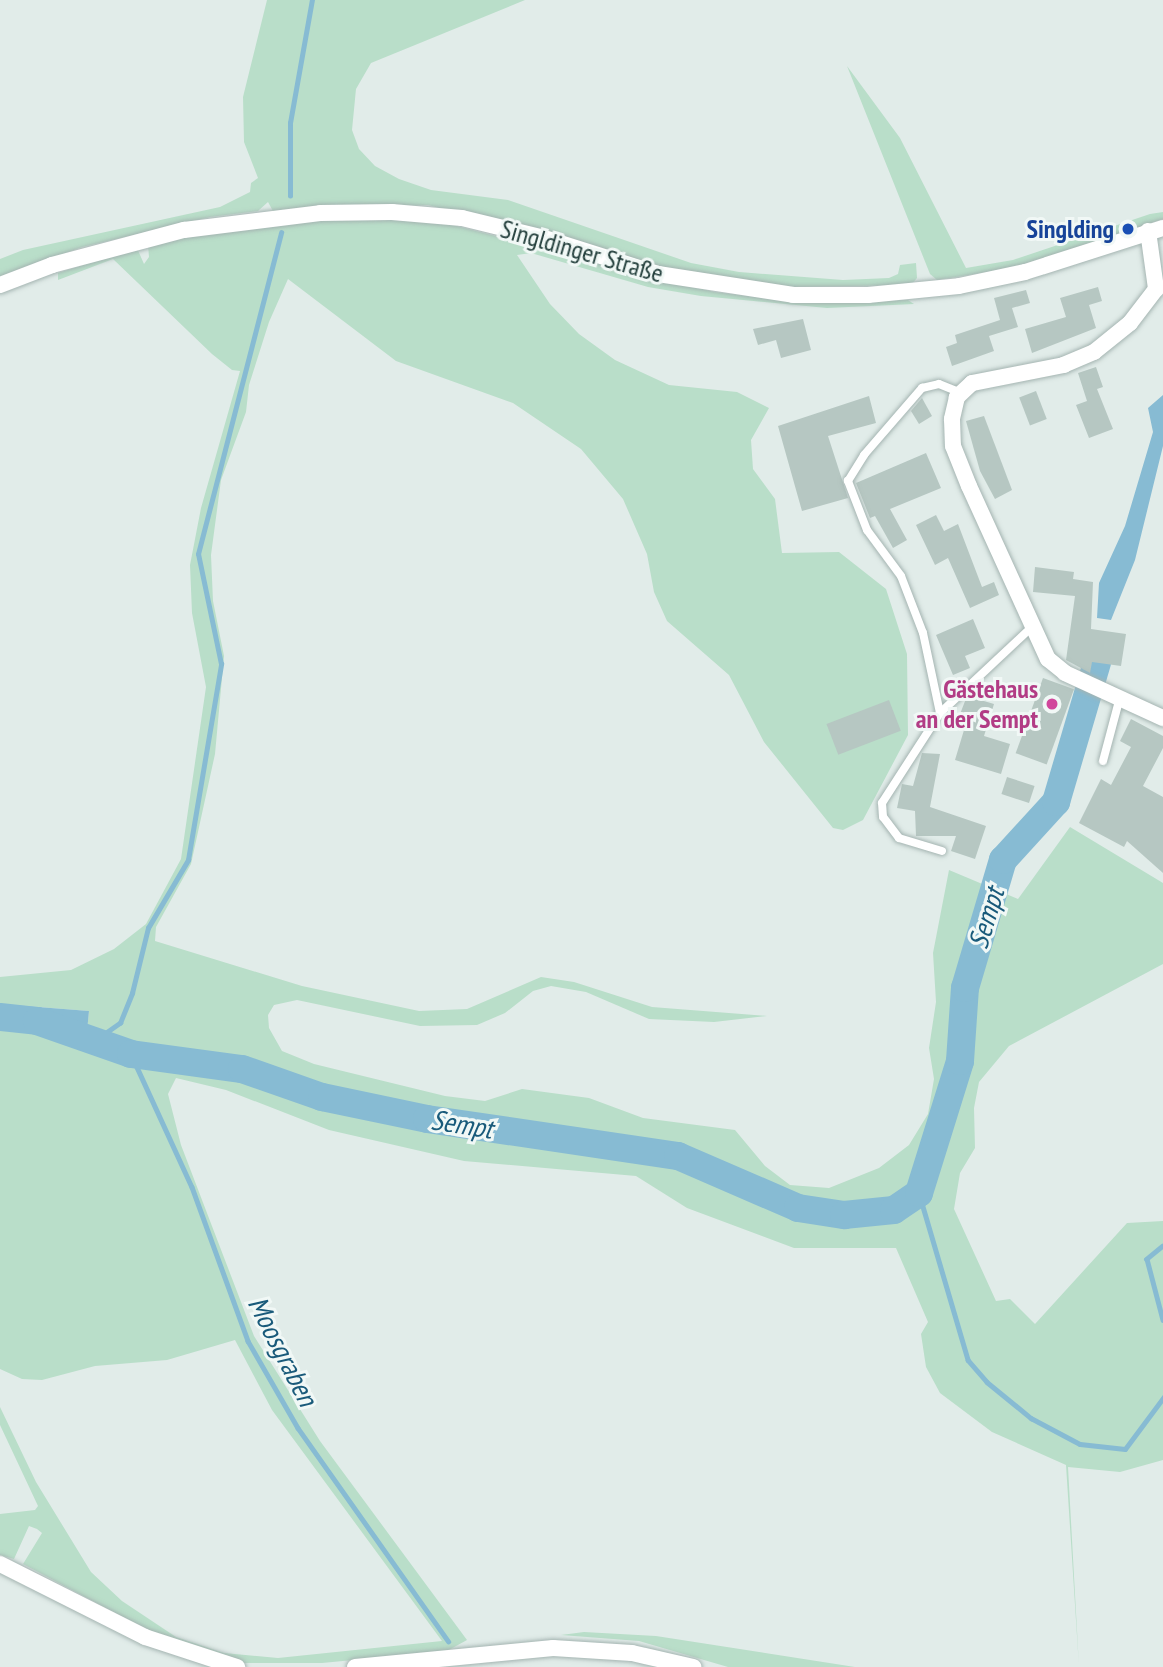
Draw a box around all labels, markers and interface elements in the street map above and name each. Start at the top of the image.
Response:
street label: Singldinger Straße [497,213,667,289]
place label: Singlding [1027,213,1114,245]
marker: Singlding [1120,221,1136,237]
place label: Gästehaus an der Sempt [916,673,1038,734]
marker: Gästehaus an der Sempt [1044,696,1060,712]
water label: Sempt [961,884,1011,952]
water label: Sempt [429,1103,495,1145]
water label: Moosgraben [241,1291,325,1411]

